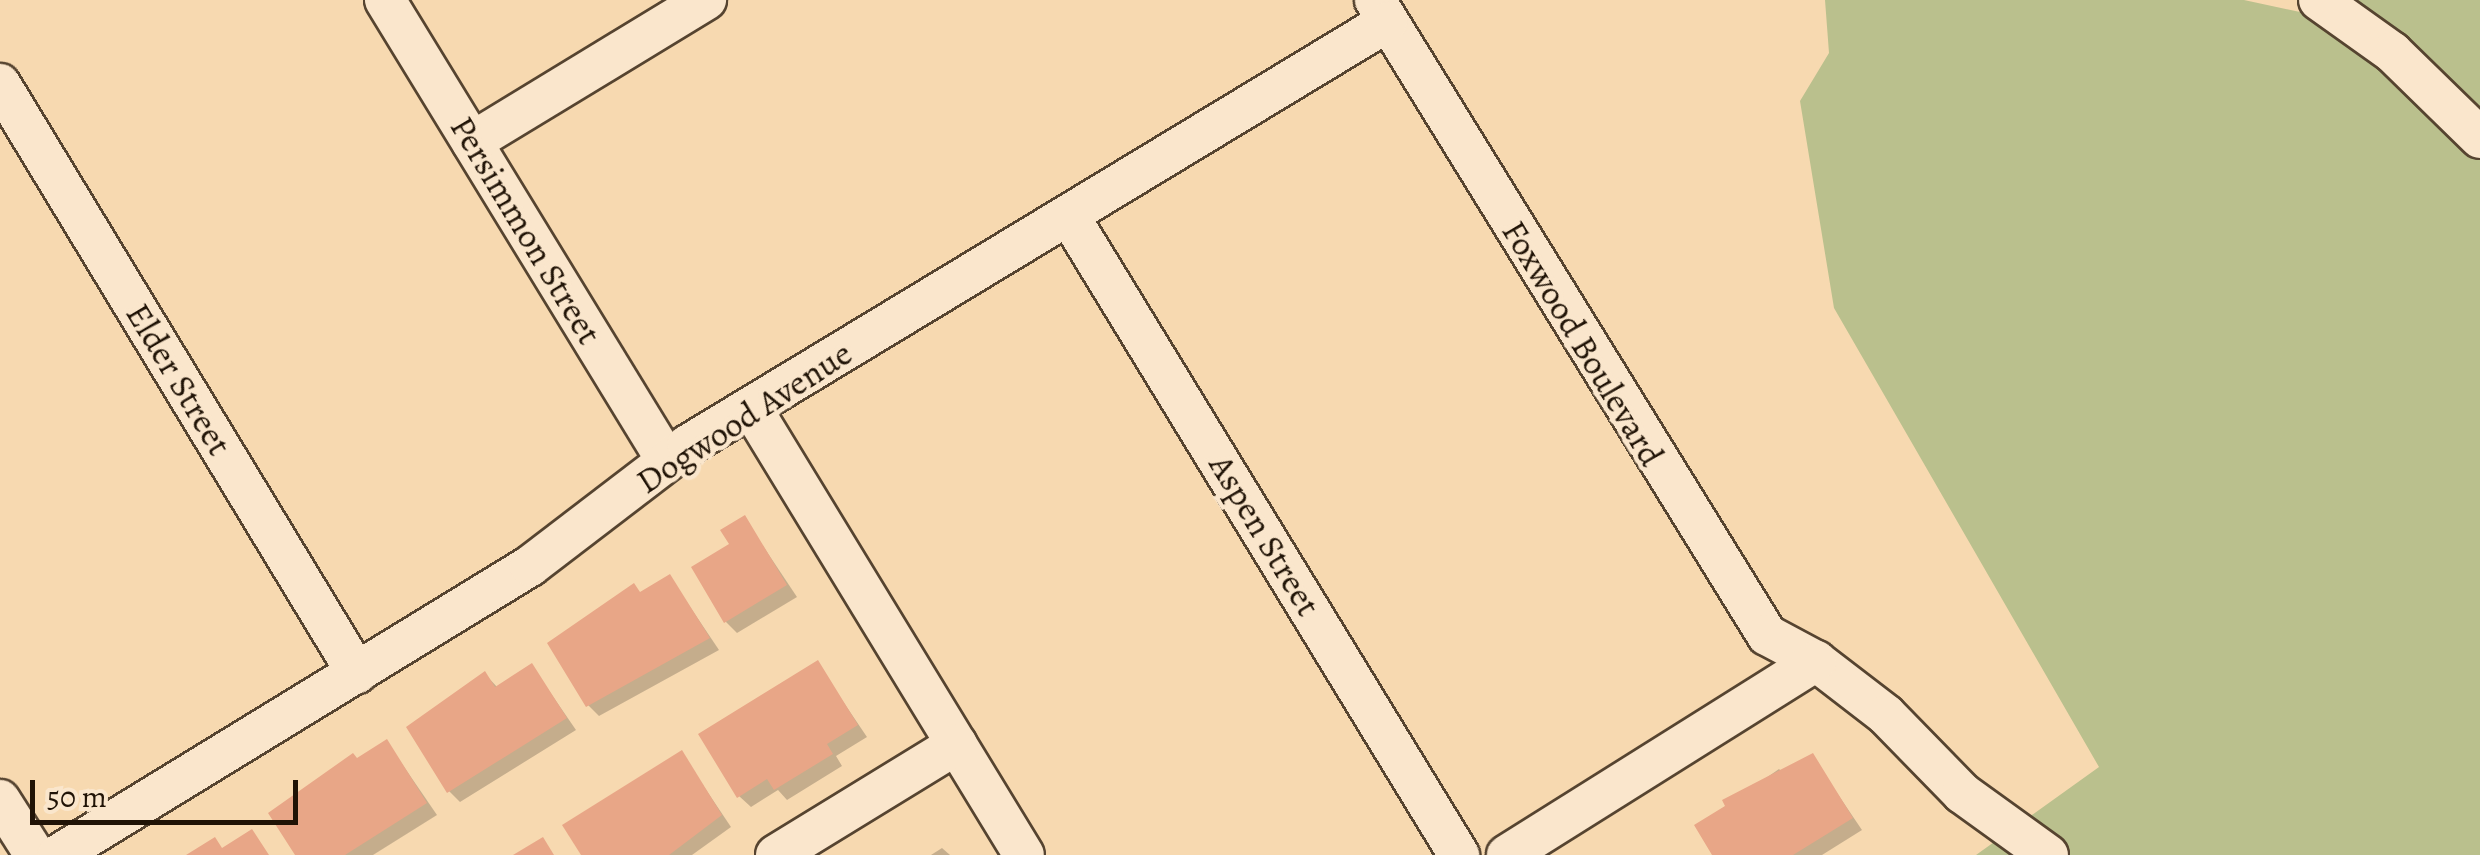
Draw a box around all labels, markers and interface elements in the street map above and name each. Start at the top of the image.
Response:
street label: Persimmon Street [441,108,611,352]
street label: Foxwood Boulevard [1493,213,1673,473]
street label: Elder Street [117,295,241,463]
street label: Dogwood Avenue [628,332,860,502]
street label: Aspen Street [1200,447,1330,623]
scale bar [35,760,302,822]
text: 50 m [47,777,107,817]

